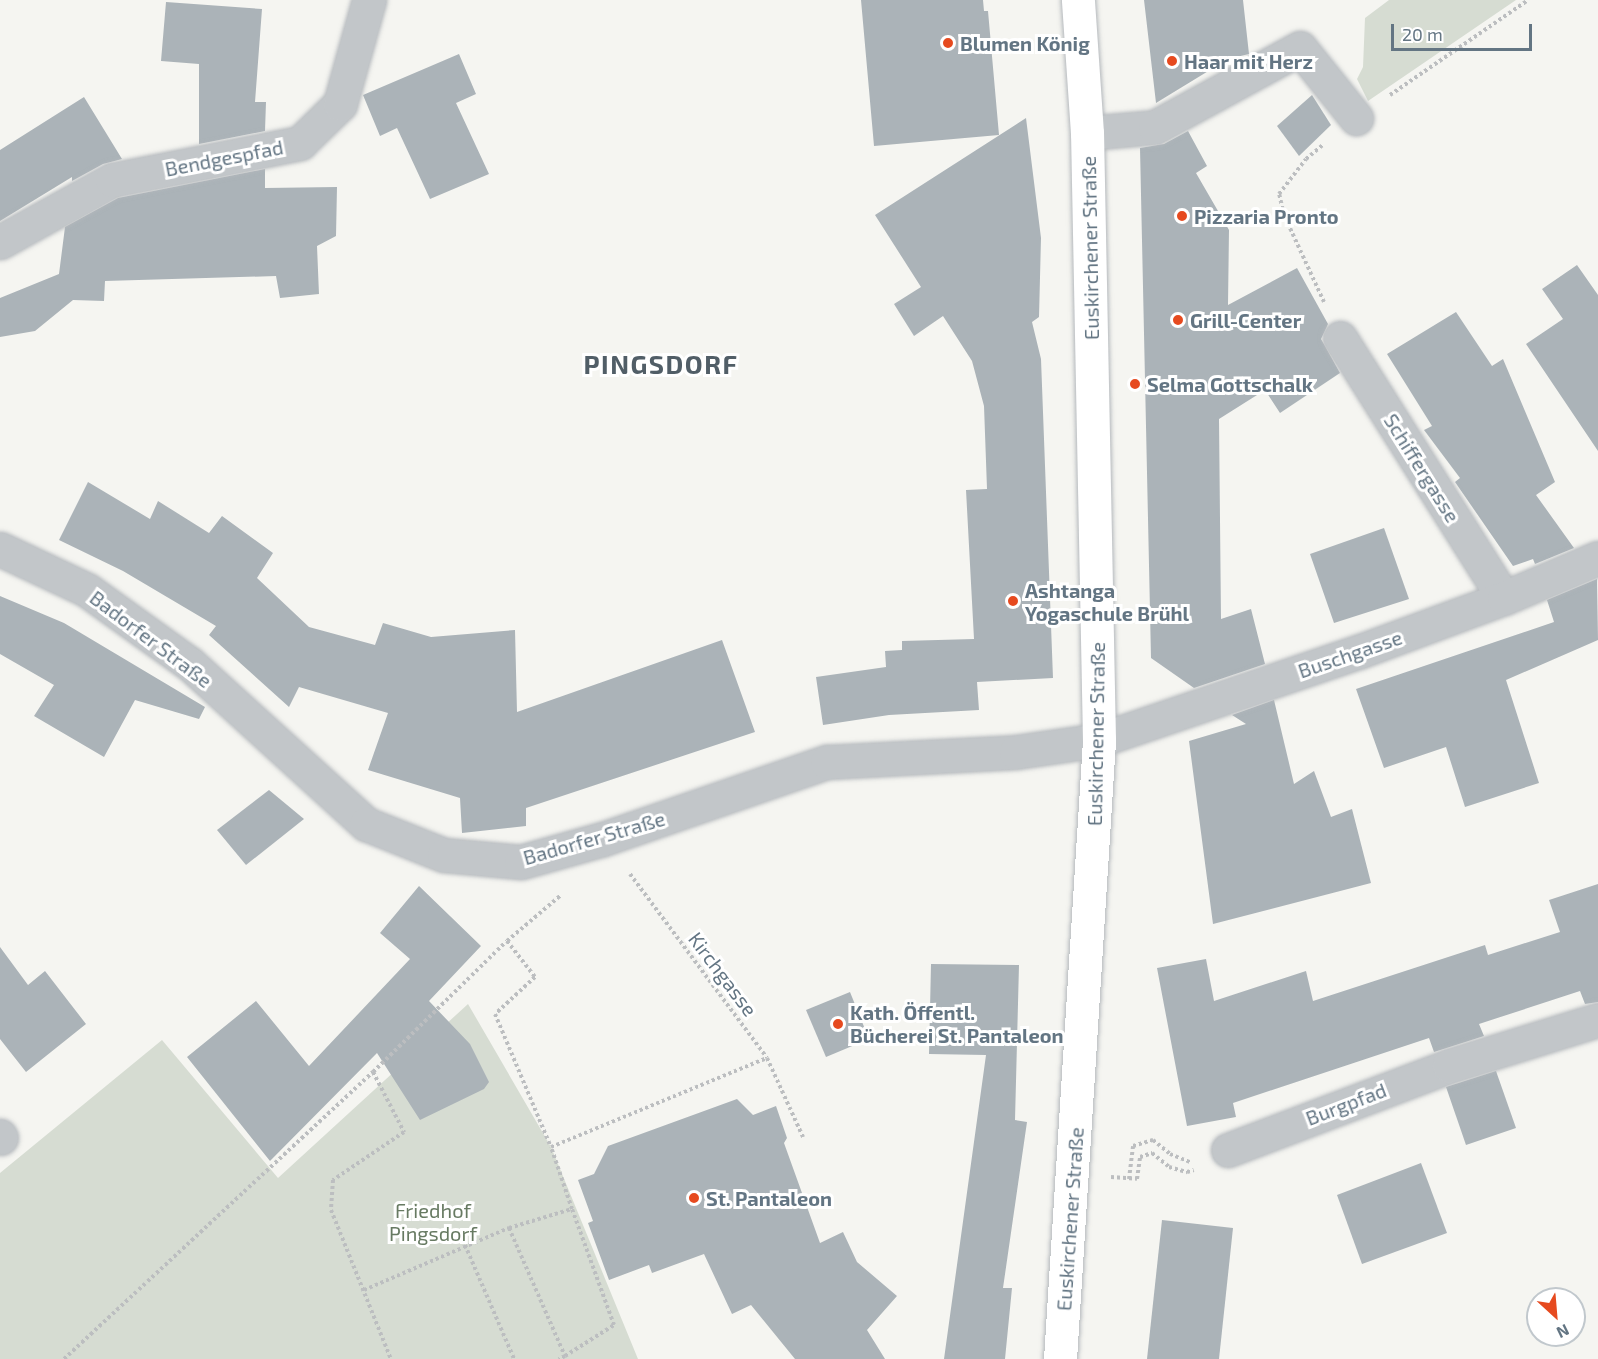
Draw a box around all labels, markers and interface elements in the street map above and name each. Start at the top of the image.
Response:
scale bar [1394,12,1535,50]
text: 20 m [1402,23,1443,45]
place label: Blumen König [960,31,1090,55]
marker: Blumen König [941,36,955,50]
place label: Haar mit Herz [1184,49,1313,73]
marker: Haar mit Herz [1165,54,1179,68]
street label: Bendgespfad [163,135,285,181]
street label: Euskirchener Straße [1076,156,1104,340]
place label: Pizzaria Pronto [1194,204,1339,228]
marker: Pizzaria Pronto [1175,209,1189,223]
place label: Grill-Center [1190,308,1301,332]
marker: Grill-Center [1171,313,1185,327]
district label: PINGSDORF [584,348,738,380]
place label: Selma Gottschalk [1147,372,1313,396]
marker: Selma Gottschalk [1128,377,1142,391]
street label: Schiffergasse [1379,409,1465,527]
place label: Ashtanga Yogaschule Brühl [1025,578,1189,625]
street label: Badorfer Straße [85,585,217,693]
marker: Ashtanga Yogaschule Brühl [1006,594,1020,608]
street label: Buschgasse [1295,625,1405,683]
street label: Euskirchener Straße [1082,642,1110,826]
street label: Badorfer Straße [520,806,668,870]
street label: Kirchgasse [684,927,762,1021]
place label: Kath. Öffentl. Bücherei St. Pantaleon [850,1000,1064,1047]
marker: Kath. Öffentl. Bücherei St. Pantaleon [831,1017,845,1031]
street label: Burgpfad [1302,1078,1390,1130]
street label: Euskirchener Straße [1052,1126,1088,1312]
place label: St. Pantaleon [706,1186,832,1210]
marker: St. Pantaleon [687,1191,701,1205]
park label: Friedhof Pingsdorf [389,1199,477,1246]
north arrow [1526,1287,1586,1347]
text: N [1554,1321,1573,1343]

